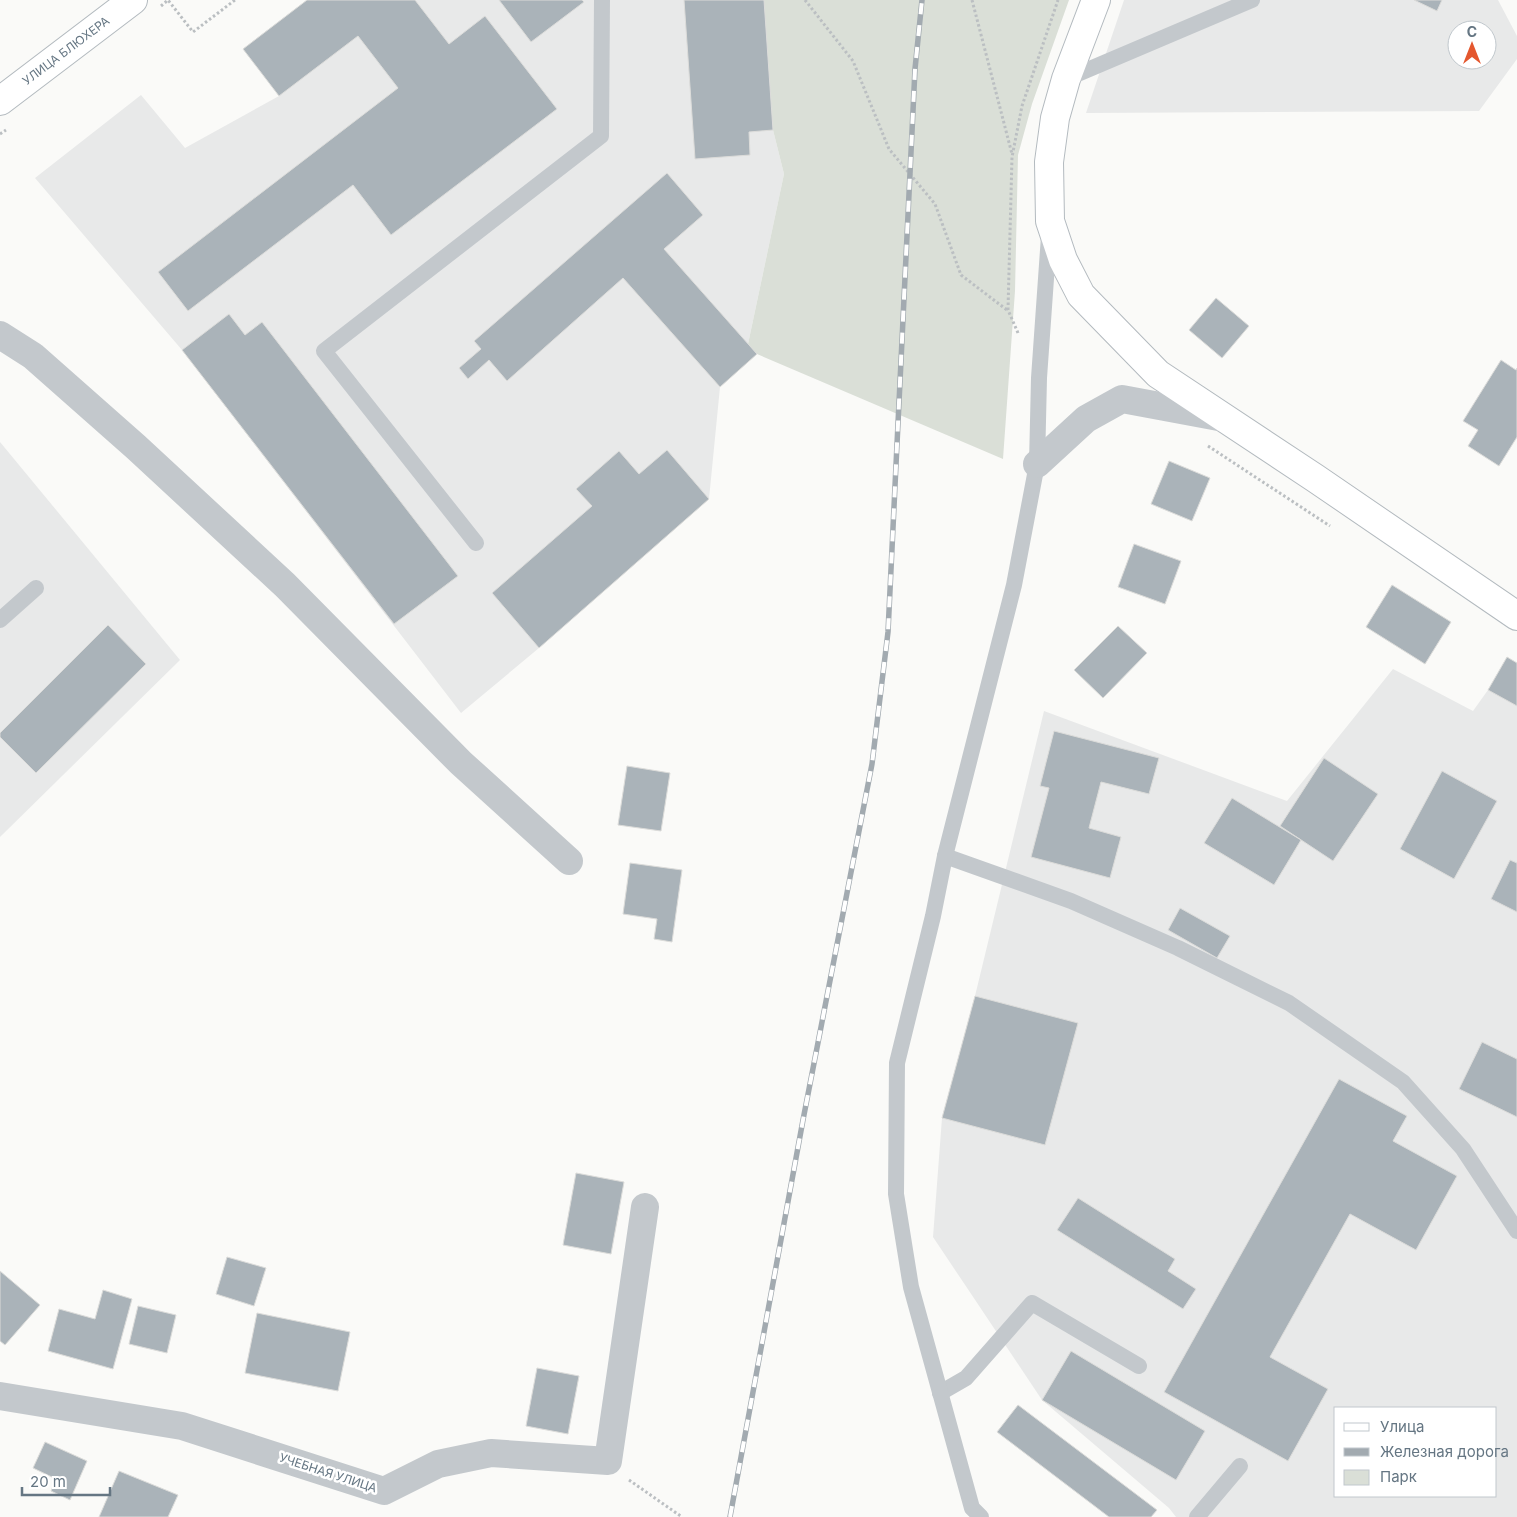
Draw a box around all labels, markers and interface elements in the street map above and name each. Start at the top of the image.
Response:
street label: УЛИЦА БЛЮХЕРА [19,13,112,88]
north arrow [1447,20,1497,70]
text: С [1467,23,1477,40]
legend [1334,1407,1497,1497]
text: Улица [1380,1417,1424,1436]
text: Железная дорога [1380,1442,1509,1461]
street label: УЧЕБНАЯ УЛИЦА [277,1450,379,1495]
scale bar [22,1464,110,1496]
text: Парк [1380,1467,1417,1486]
text: 20 m [30,1472,66,1491]

